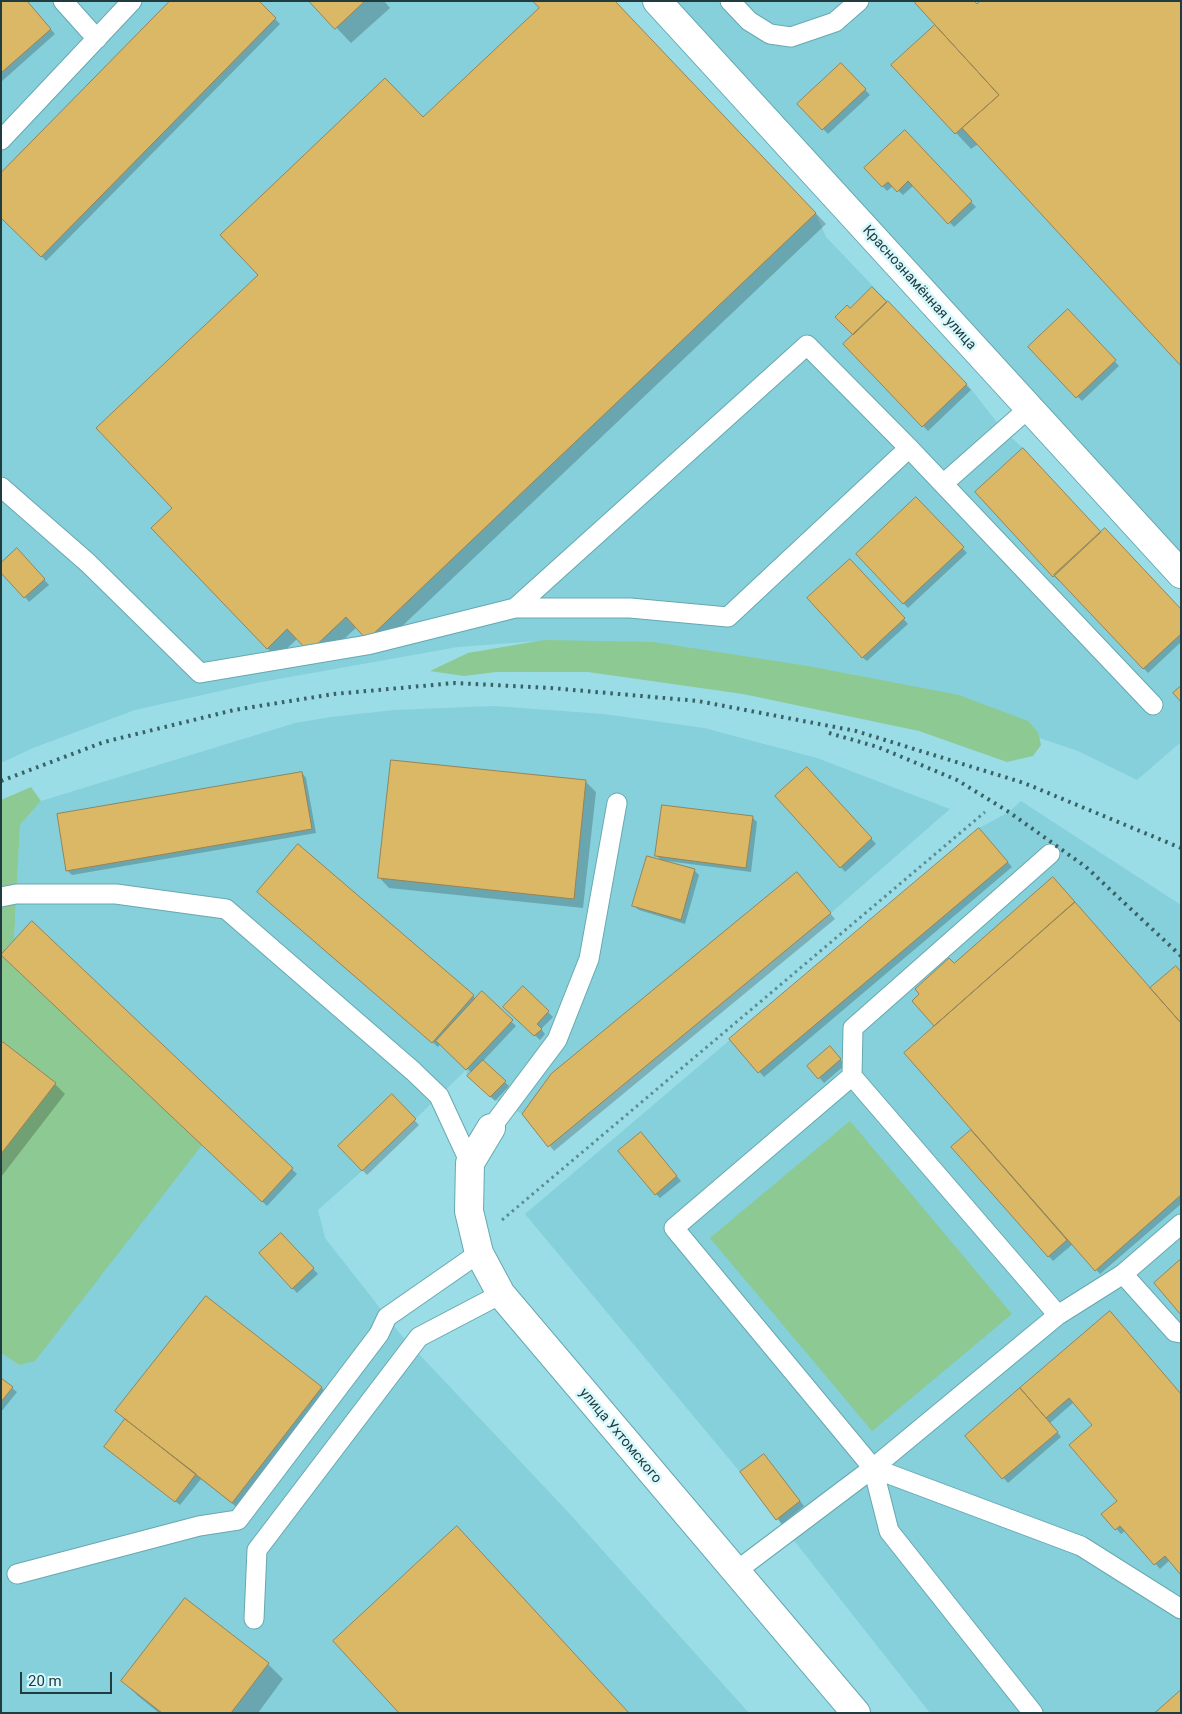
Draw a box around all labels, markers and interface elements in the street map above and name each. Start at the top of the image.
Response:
street label: Краснознамённая улица [859,222,979,354]
street label: улица Ухтомского [575,1385,665,1487]
scale bar [22,1662,115,1694]
text: 20 m [28,1672,62,1690]

